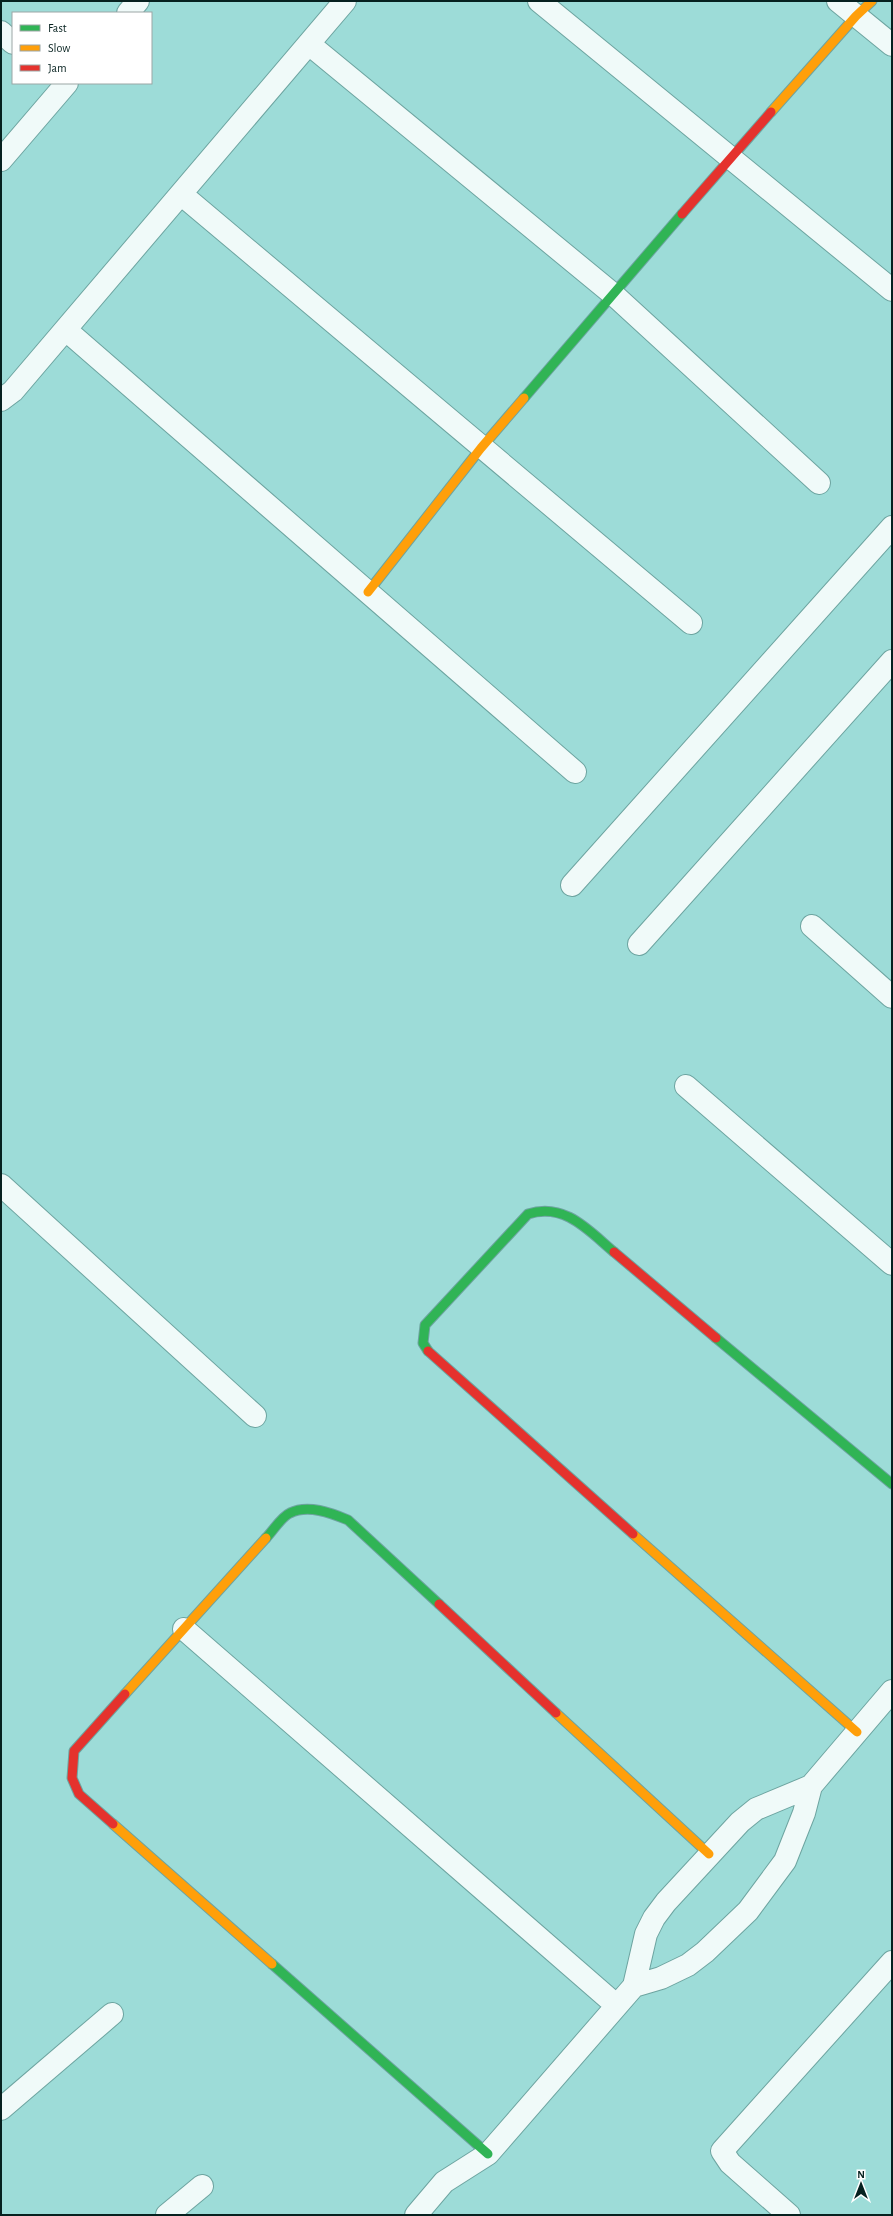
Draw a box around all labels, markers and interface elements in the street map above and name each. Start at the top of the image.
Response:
legend [12,12,152,84]
text: Fast [48,22,67,34]
text: Slow [48,42,70,54]
text: Jam [48,62,67,74]
north arrow [841,2164,881,2204]
text: N [857,2169,865,2180]

